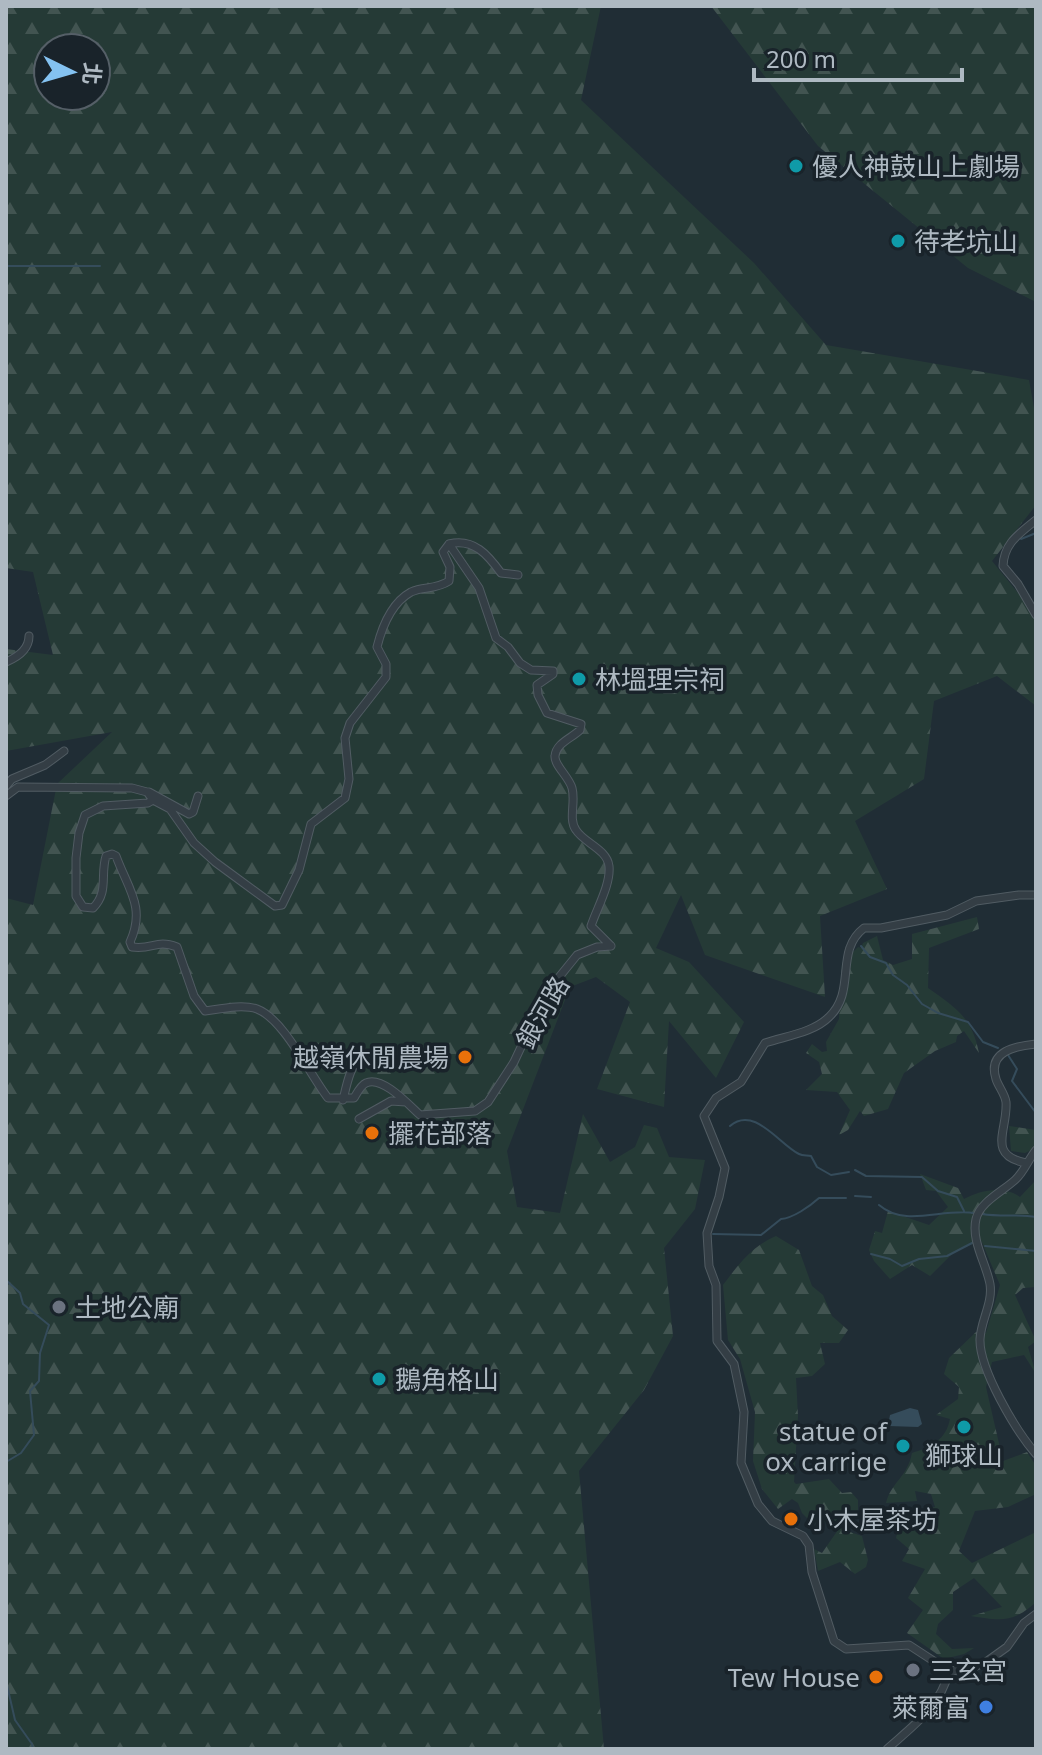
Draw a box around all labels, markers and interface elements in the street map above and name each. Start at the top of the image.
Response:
north arrow [32,32,112,112]
scale bar [754,32,962,82]
text: 200 m [766,42,836,75]
text: 北 [77,62,109,86]
place label: 優人神鼓山上劇場 [812,148,1020,184]
marker: 優人神鼓山上劇場 [787,157,805,175]
place label: 待老坑山 [914,223,1018,259]
marker: 待老坑山 [889,232,907,250]
place label: 林塭理宗祠 [595,661,725,697]
marker: 林塭理宗祠 [570,670,588,688]
street label: 銀河路 [507,969,577,1055]
place label: 越嶺休閒農場 [293,1039,449,1075]
marker: 越嶺休閒農場 [456,1048,474,1066]
place label: 擺花部落 [388,1115,492,1151]
marker: 擺花部落 [363,1124,381,1142]
place label: 土地公廟 [75,1289,179,1325]
marker: 土地公廟 [50,1298,68,1316]
place label: 鵝角格山 [395,1361,499,1397]
marker: 鵝角格山 [370,1370,388,1388]
place label: statue of ox carrige [765,1413,889,1479]
marker: 獅球山 [955,1418,973,1436]
marker: statue of ox carrige [894,1437,912,1455]
place label: 獅球山 [925,1437,1003,1473]
place label: 小木屋茶坊 [807,1501,937,1537]
marker: 小木屋茶坊 [782,1510,800,1528]
place label: 三玄宮 [929,1652,1007,1688]
place label: Tew House [728,1659,860,1695]
marker: 三玄宮 [904,1661,922,1679]
marker: Tew House [867,1668,885,1686]
place label: 萊爾富 [892,1689,970,1725]
marker: 萊爾富 [977,1698,995,1716]

